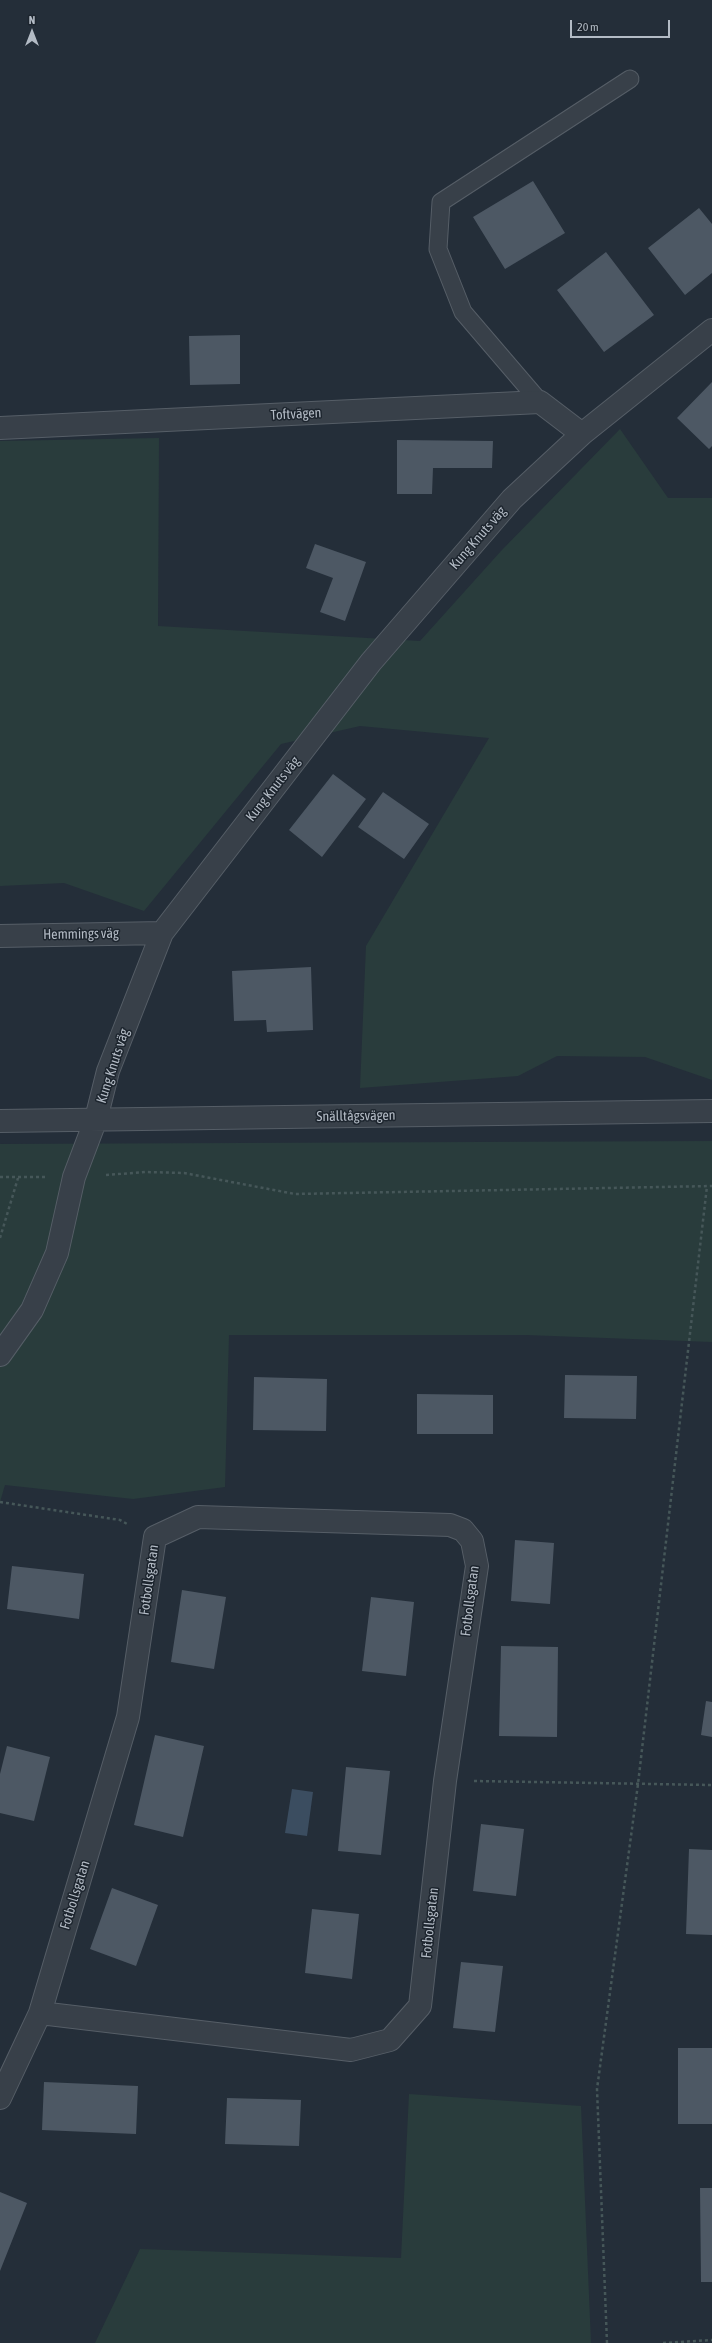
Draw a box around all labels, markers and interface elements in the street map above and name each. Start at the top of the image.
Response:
north arrow [12,12,52,52]
scale bar [572,12,672,38]
text: N [29,14,35,26]
text: 20 m [577,20,599,34]
street label: Toftvägen [270,404,322,424]
street label: Kung Knuts väg [446,503,510,573]
street label: Kung Knuts väg [242,753,304,825]
street label: Hemmings väg [43,925,119,943]
street label: Kung Knuts väg [93,1026,133,1106]
street label: Snälltågsvägen [316,1107,396,1125]
street label: Fotbollsgatan [136,1544,162,1616]
street label: Fotbollsgatan [457,1565,483,1637]
street label: Fotbollsgatan [57,1859,93,1931]
street label: Fotbollsgatan [418,1887,442,1959]

